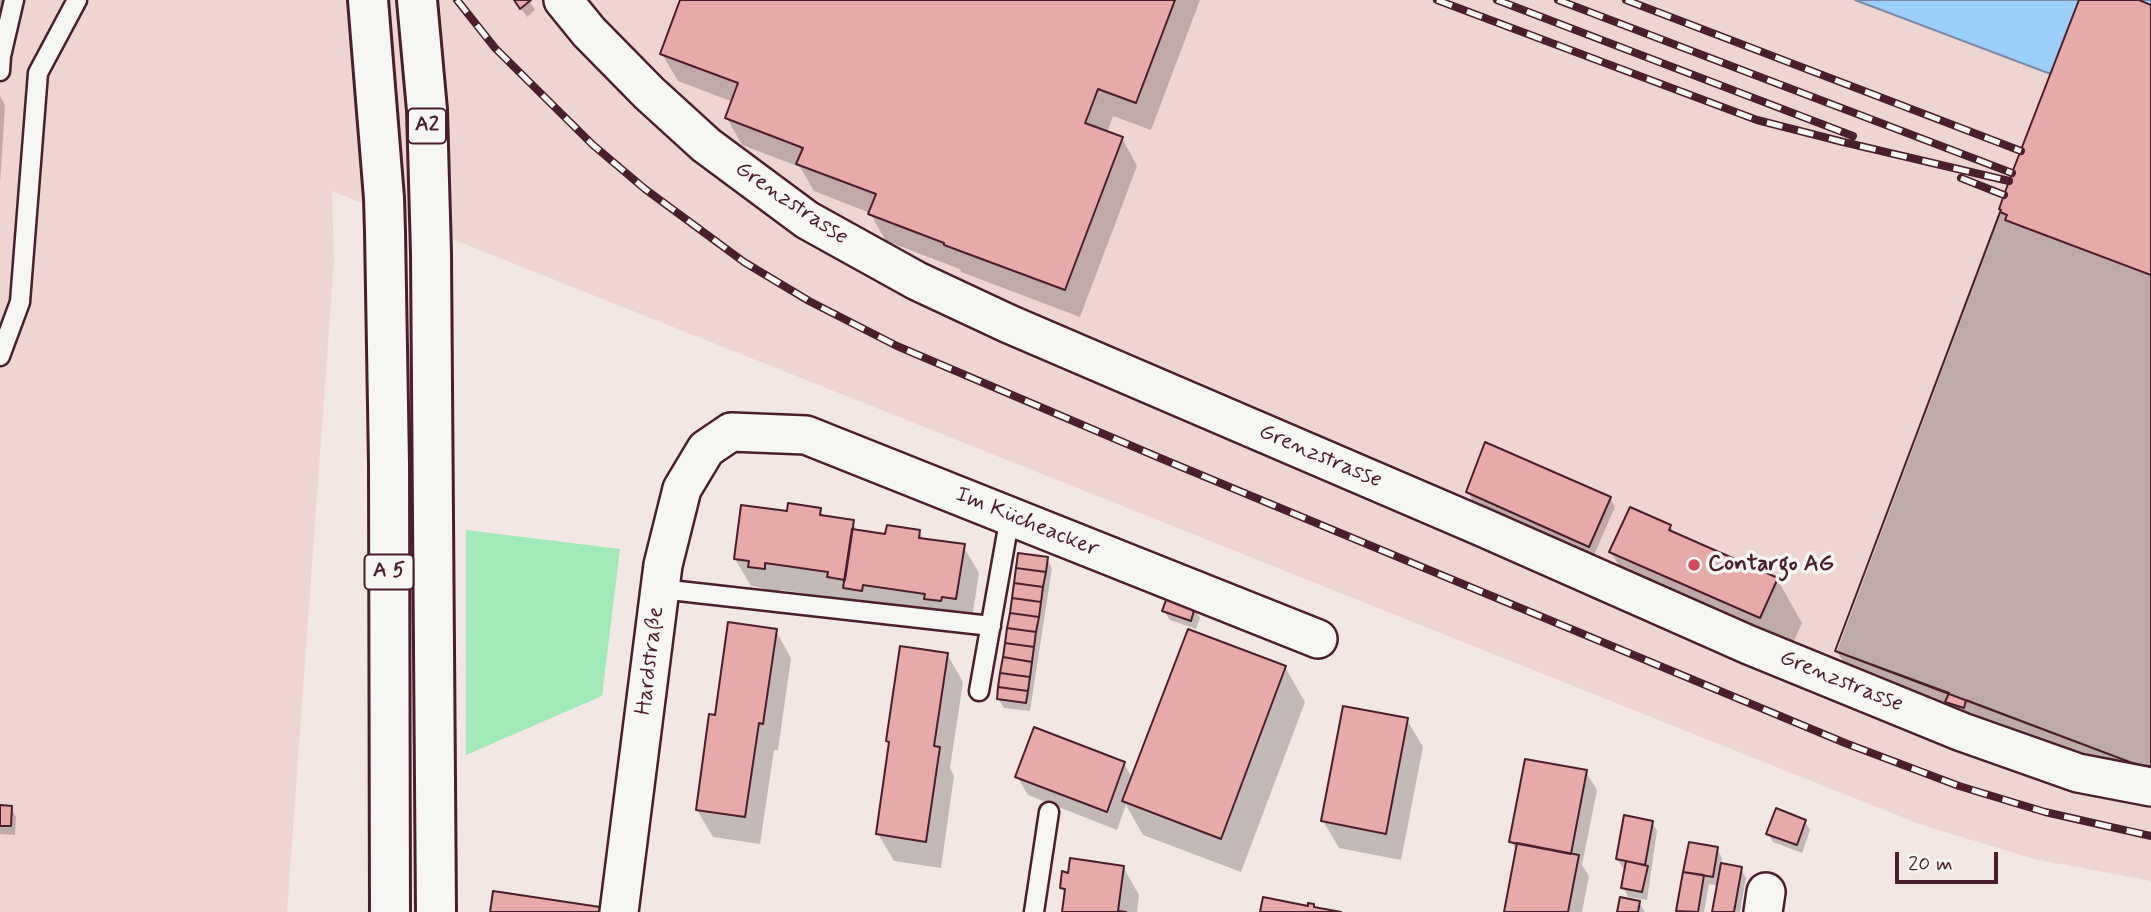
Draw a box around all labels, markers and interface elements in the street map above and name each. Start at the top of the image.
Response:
road number: A2 [408,108,446,144]
street label: Grenzstrasse [729,156,853,252]
street label: Grenzstrasse [1254,419,1386,495]
street label: Im Kücheacker [951,482,1103,564]
place label: Contargo AG [1708,551,1834,579]
road number: A 5 [364,554,414,590]
marker: Contargo AG [1686,557,1702,573]
street label: Hardstraße [631,605,671,717]
street label: Grenzstrasse [1775,645,1907,719]
scale bar [1899,838,2002,882]
text: 20 m [1908,850,1953,878]

